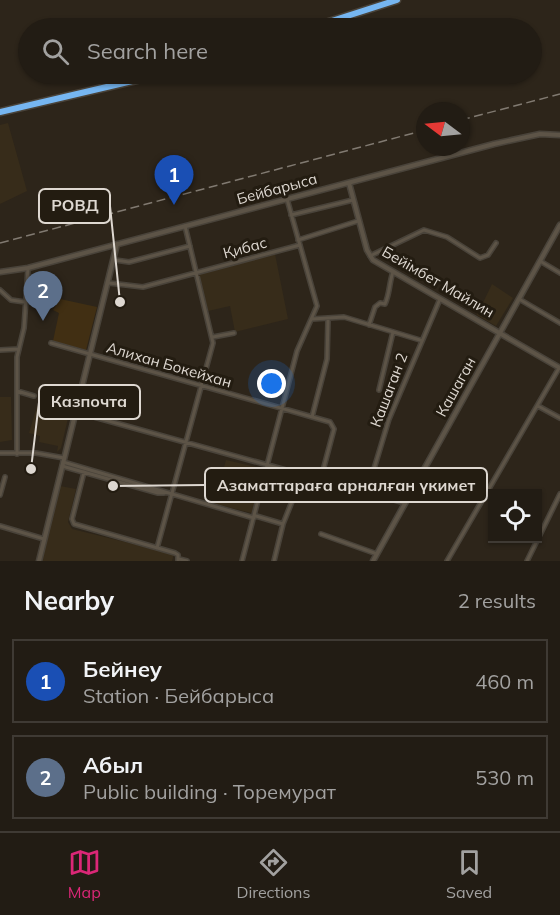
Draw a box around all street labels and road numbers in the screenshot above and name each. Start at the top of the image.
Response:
street label: Бейбарыса [235,169,319,208]
street label: Қибас [221,233,269,262]
street label: Бейімбет Майлин [379,242,498,321]
street label: Алихан Бокейхан [104,338,234,391]
street label: Кашаган 2 [366,350,411,430]
street label: Кашаган [431,354,480,420]

